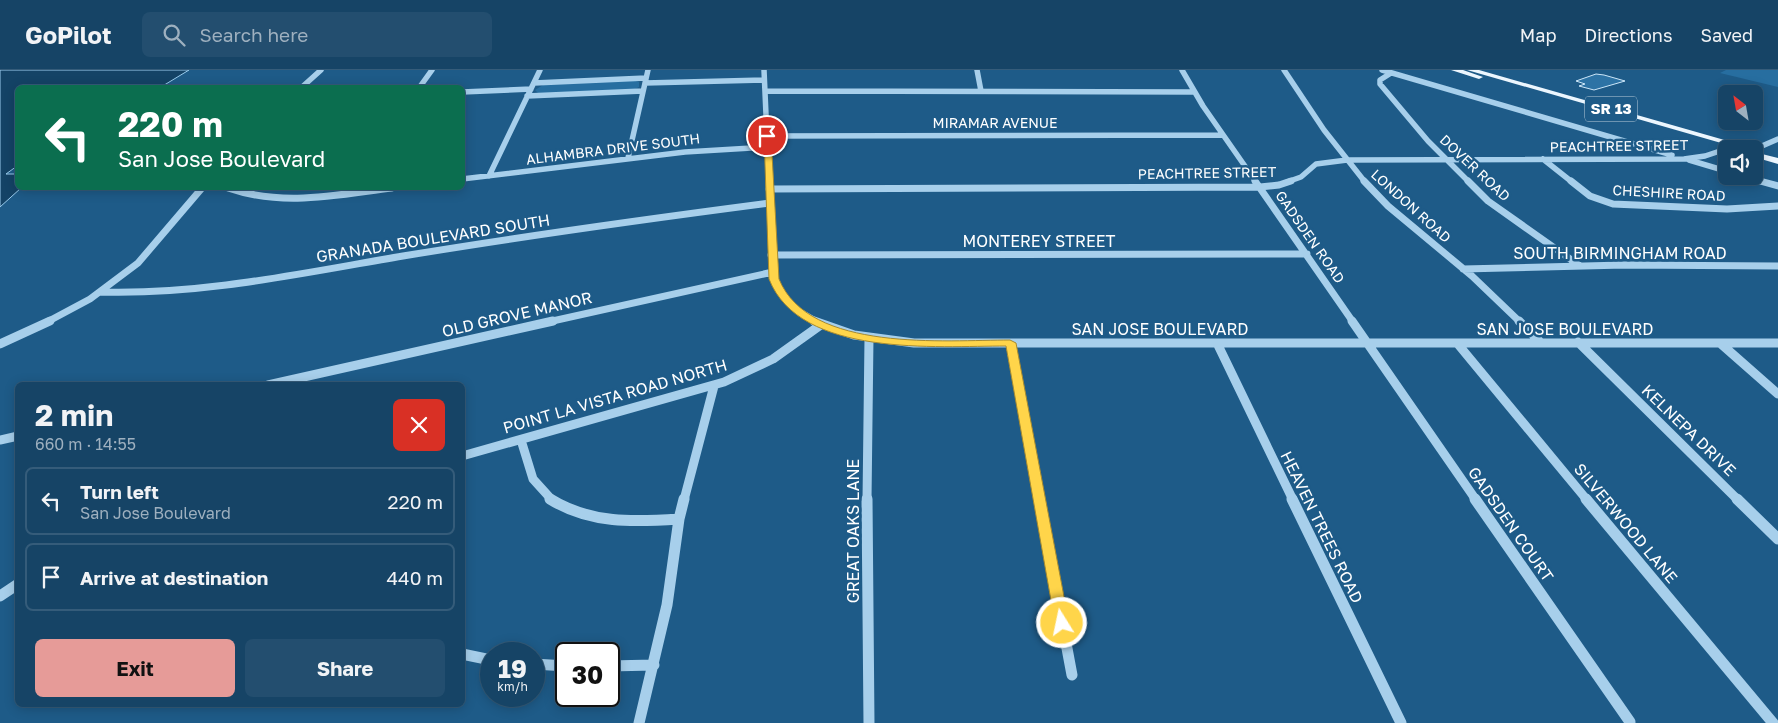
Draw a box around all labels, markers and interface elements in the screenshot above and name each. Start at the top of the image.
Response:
search box [142,12,492,57]
text: GoPilot [25,20,112,49]
icon: search [160,21,188,49]
text: Search here [200,23,308,46]
text: Map [1520,24,1556,46]
text: Directions [1584,24,1672,46]
text: Saved [1700,24,1753,46]
north arrow [1718,85,1762,130]
map controls [1718,85,1763,185]
road number: SR 13 [1585,96,1637,122]
text: 220 m [118,103,223,145]
icon: left [35,105,100,170]
street label: MIRAMAR AVENUE [932,114,1058,131]
pin [746,115,788,157]
icon: arrive [753,122,781,150]
street label: ALHAMBRA DRIVE SOUTH [525,129,701,168]
street label: DOVER ROAD [1437,131,1514,204]
street label: PEACHTREE STREET [1550,136,1689,155]
button: sound [1718,140,1763,185]
text: San Jose Boulevard [118,145,325,172]
street label: PEACHTREE STREET [1138,163,1277,182]
street label: LONDON ROAD [1368,165,1455,246]
street label: CHESHIRE ROAD [1612,181,1726,204]
street label: GADSDEN ROAD [1272,187,1349,286]
street label: GRANADA BOULEVARD SOUTH [315,210,551,266]
street label: MONTEREY STREET [963,231,1116,251]
street label: SOUTH BIRMINGHAM ROAD [1513,243,1727,263]
street label: OLD GROVE MANOR [440,287,594,341]
street label: SAN JOSE BOULEVARD [1072,319,1248,339]
street label: SAN JOSE BOULEVARD [1477,319,1653,339]
street label: POINT LA VISTA ROAD NORTH [501,354,729,438]
street label: KELNEPA DRIVE [1638,380,1740,480]
text: 2 min [35,397,113,433]
button: close [393,399,445,451]
text: 660 m · 14:55 [35,434,136,454]
street label: HEAVEN TREES ROAD [1276,448,1368,606]
street label: GREAT OAKS LANE [843,459,863,603]
street label: SILVERWOOD LANE [1570,459,1682,587]
street label: GADSDEN COURT [1464,463,1558,585]
text: Turn left [80,480,159,503]
icon: left [37,487,65,515]
text: 220 m [388,490,443,513]
text: San Jose Boulevard [80,503,231,523]
icon: arrive [37,563,65,591]
text: Arrive at destination [80,566,268,589]
text: 440 m [386,566,443,589]
position arrow [1035,596,1087,648]
button: Exit [35,639,235,697]
button: Share [245,639,445,697]
speed limit sign: 30 [555,642,620,707]
text: 19 [498,653,527,684]
text: km/h [497,679,528,694]

